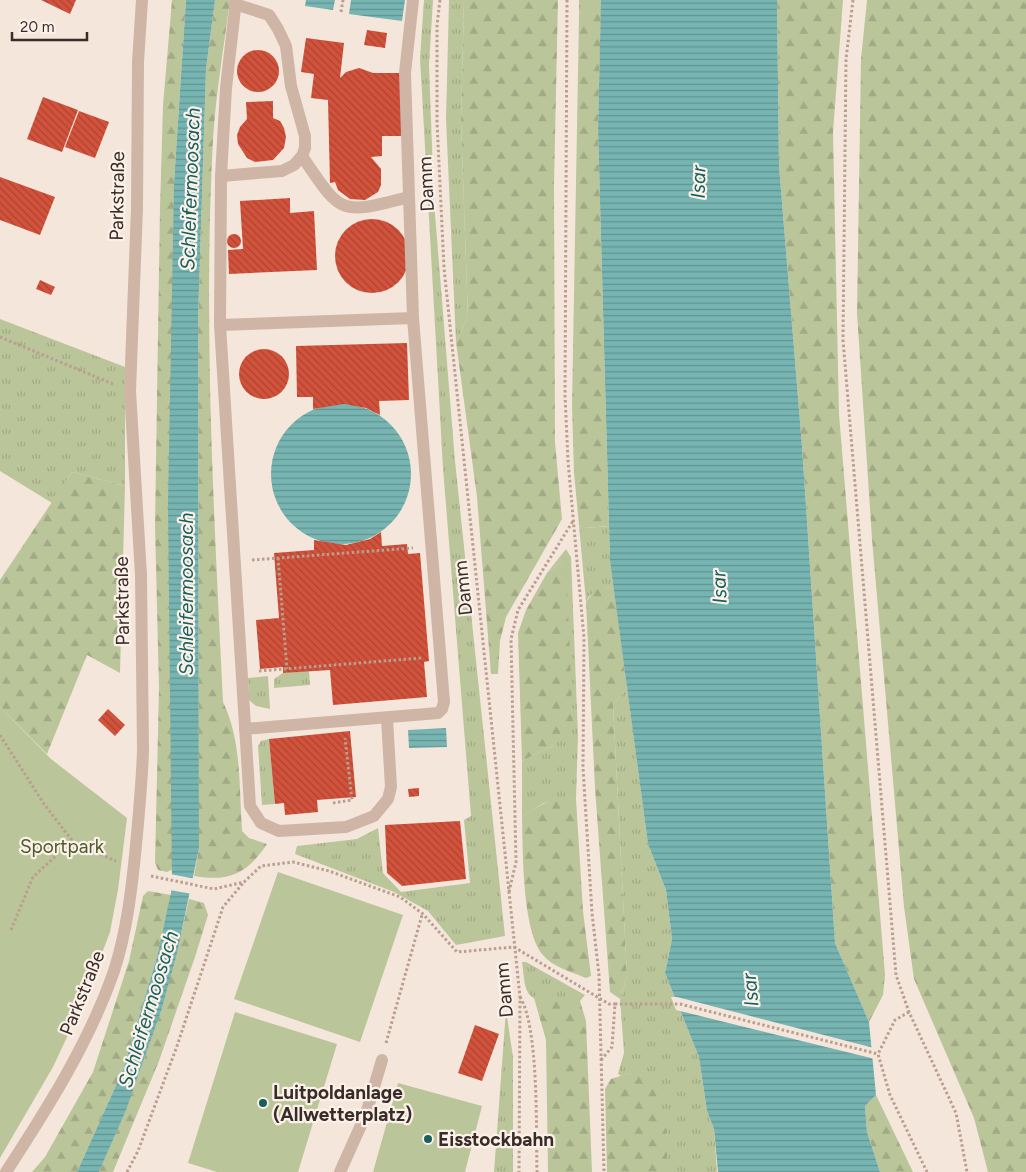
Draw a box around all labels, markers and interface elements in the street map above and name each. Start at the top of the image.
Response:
scale bar [12,10,88,42]
text: 20 m [20,18,54,36]
water label: Schleifermoosach [175,107,205,271]
street label: Parkstraße [105,151,129,241]
street label: Damm [413,156,439,212]
water label: Isar [686,164,710,199]
water label: Schleifermoosach [174,513,198,675]
street label: Parkstraße [110,556,134,646]
street label: Damm [449,559,477,617]
water label: Isar [706,569,732,604]
park label: Sportpark [20,835,105,858]
water label: Schleifermoosach [113,928,183,1090]
street label: Parkstraße [55,947,109,1039]
street label: Damm [490,962,518,1018]
water label: Isar [736,971,763,1008]
place label: Luitpoldanlage (Allwetterplatz) [273,1081,412,1126]
marker: Luitpoldanlage (Allwetterplatz) [257,1097,269,1109]
place label: Eisstockbahn [438,1128,554,1151]
marker: Eisstockbahn [422,1133,434,1145]

